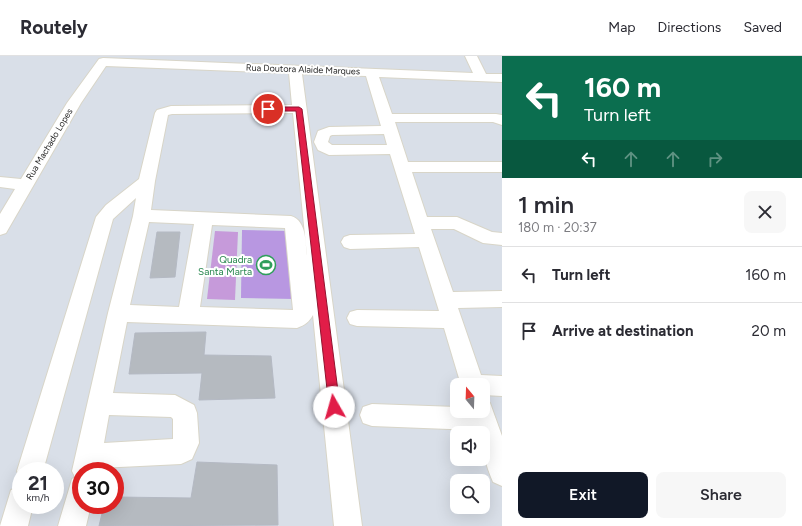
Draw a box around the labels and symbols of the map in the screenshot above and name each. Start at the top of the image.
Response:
street label: Rua Doutora Alaide Marques [246,62,360,76]
pin [251,92,285,126]
street label: Rua Machado Lopes [23,106,75,182]
place label: Quadra Santa Marta [198,253,252,278]
sports icon: Quadra Santa Marta [255,254,277,276]
north arrow [450,378,490,418]
position arrow [313,386,355,428]
speed limit sign: 30 [72,462,124,514]

